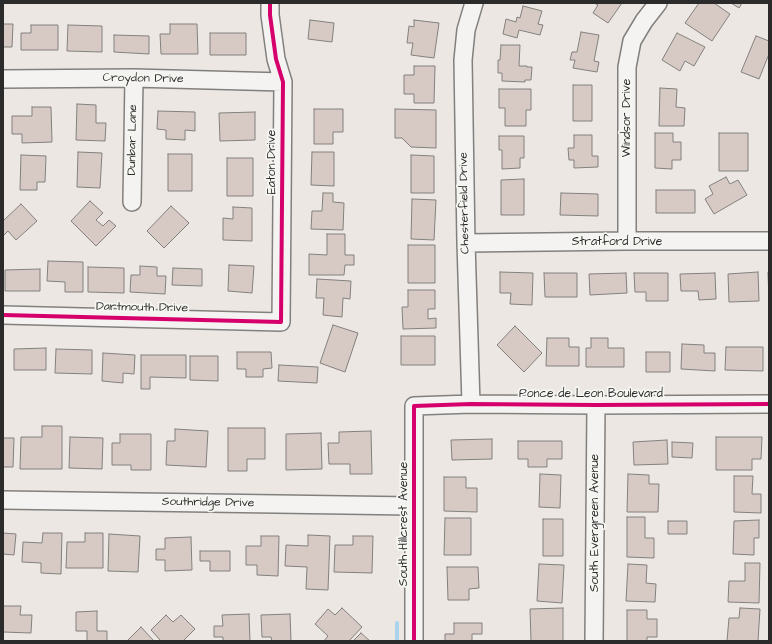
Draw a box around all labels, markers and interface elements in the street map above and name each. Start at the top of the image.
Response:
street label: Croydon Drive [102,71,184,87]
street label: Windsor Drive [620,79,634,157]
street label: Dunbar Lane [125,104,141,176]
street label: Eaton Drive [265,130,279,194]
street label: Chesterfield Drive [457,152,473,254]
street label: Stratford Drive [572,235,662,249]
street label: Dartmouth Drive [96,300,188,316]
street label: Ponce de Leon Boulevard [519,387,663,401]
street label: South Evergreen Avenue [588,454,602,592]
street label: South Hillcrest Avenue [397,462,411,586]
street label: Southridge Drive [162,495,254,511]

